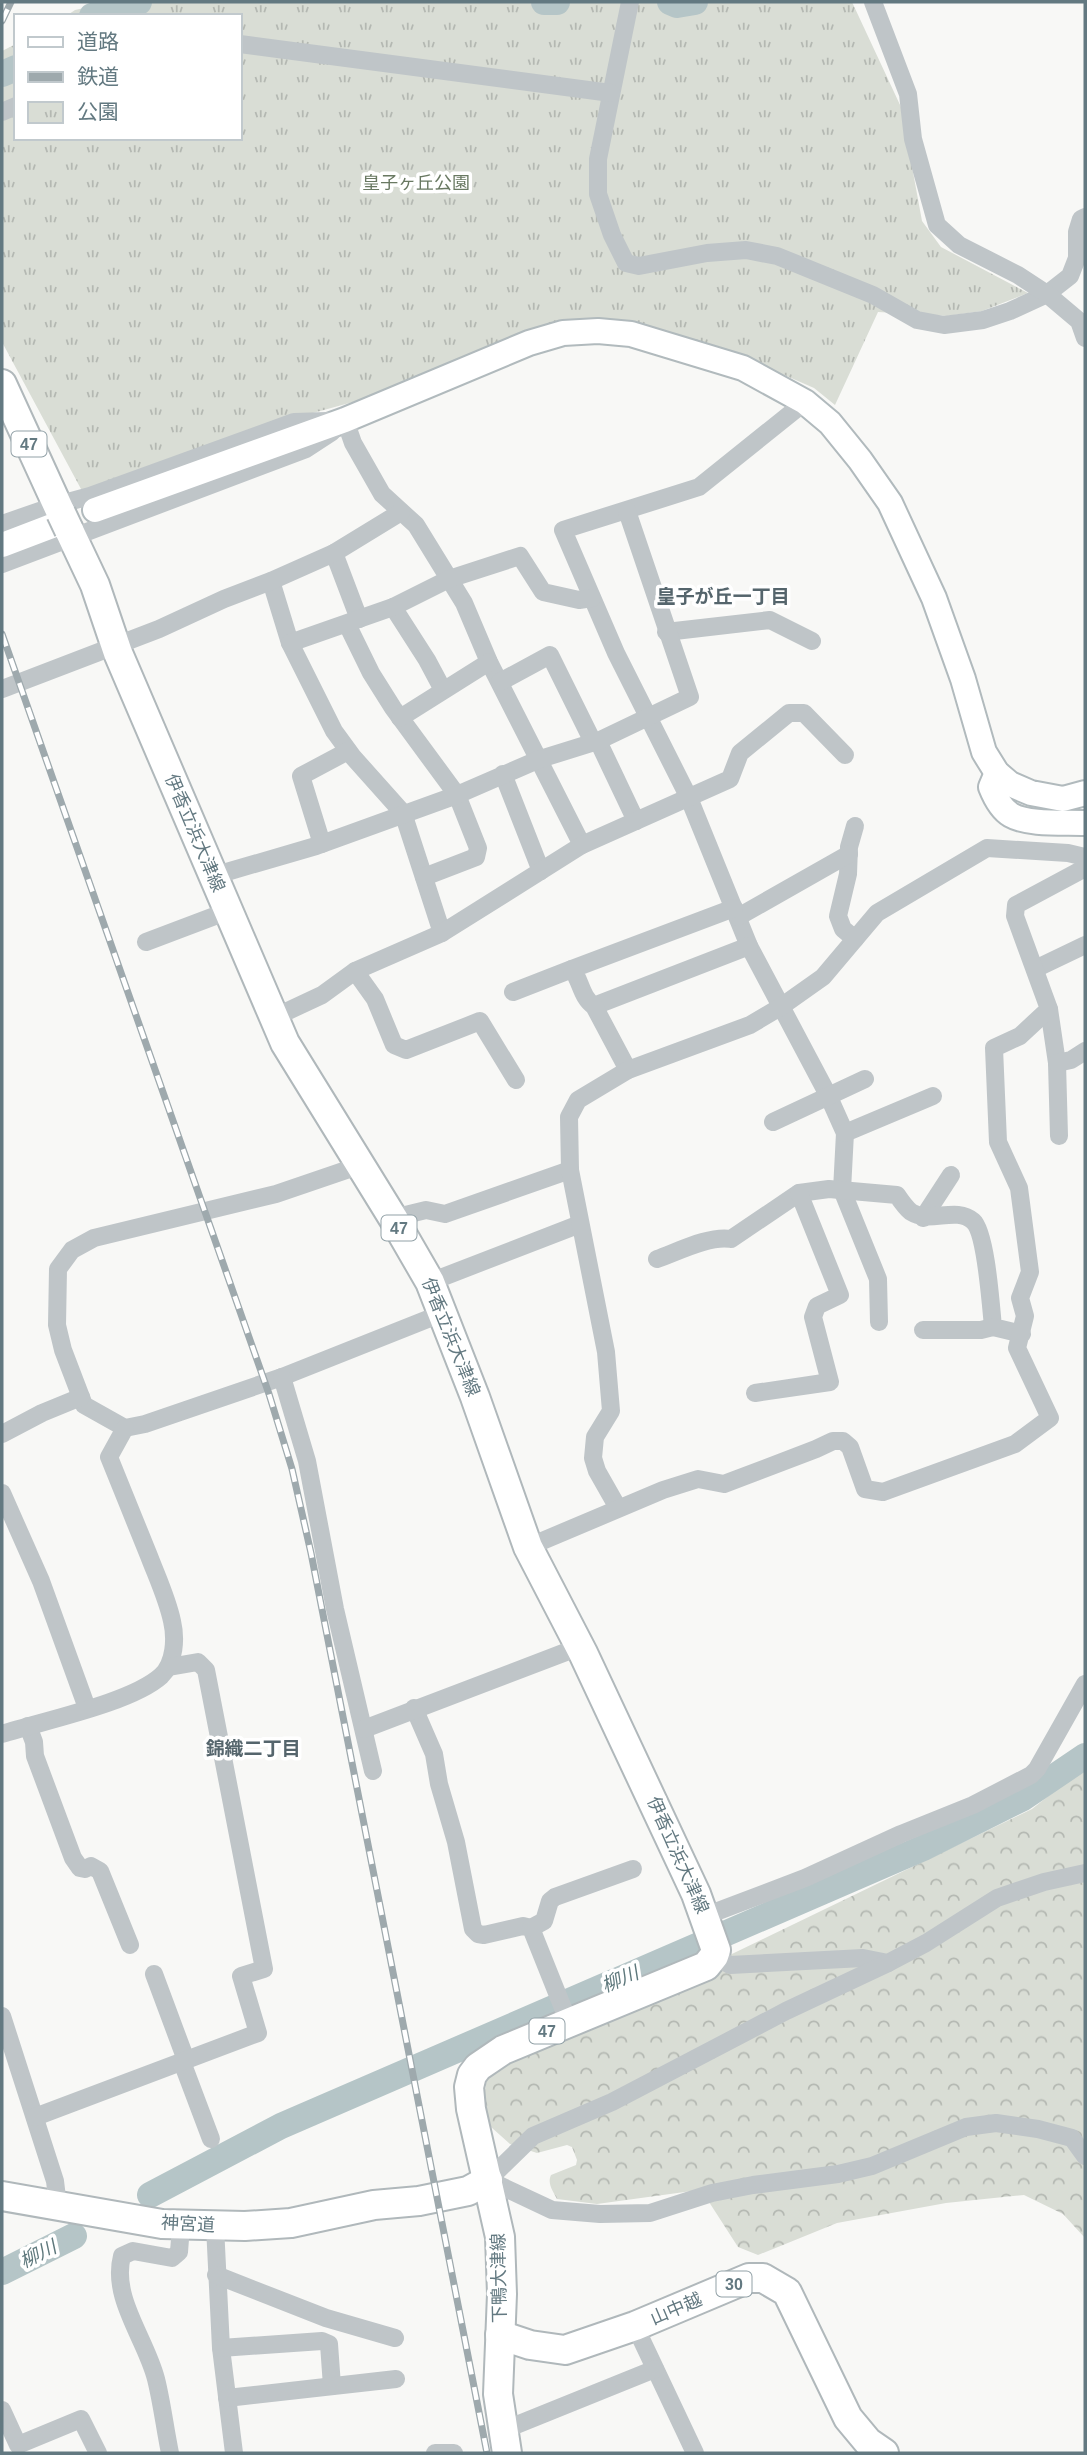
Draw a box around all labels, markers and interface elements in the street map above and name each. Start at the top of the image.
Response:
legend [14,14,242,140]
text: 道路 [77,30,119,53]
text: 鉄道 [77,65,119,88]
text: 公園 [77,100,119,123]
park label: 皇子ヶ丘公園 [362,173,470,193]
road number: 47 [12,432,46,457]
district label: 皇子が丘一丁目 [656,586,790,607]
street label: 伊香立浜大津線 [161,771,229,895]
road number: 47 [382,1216,416,1240]
street label: 伊香立浜大津線 [418,1275,484,1399]
district label: 錦織二丁目 [205,1738,301,1759]
street label: 伊香立浜大津線 [643,1793,713,1917]
water label: 柳川 [598,1961,643,1996]
road number: 47 [530,2019,564,2044]
street label: 神宮道 [161,2213,215,2235]
street label: 下鴨大津線 [488,2233,510,2323]
water label: 柳川 [16,2235,61,2272]
road number: 30 [716,2272,752,2296]
street label: 山中越 [647,2289,705,2329]

